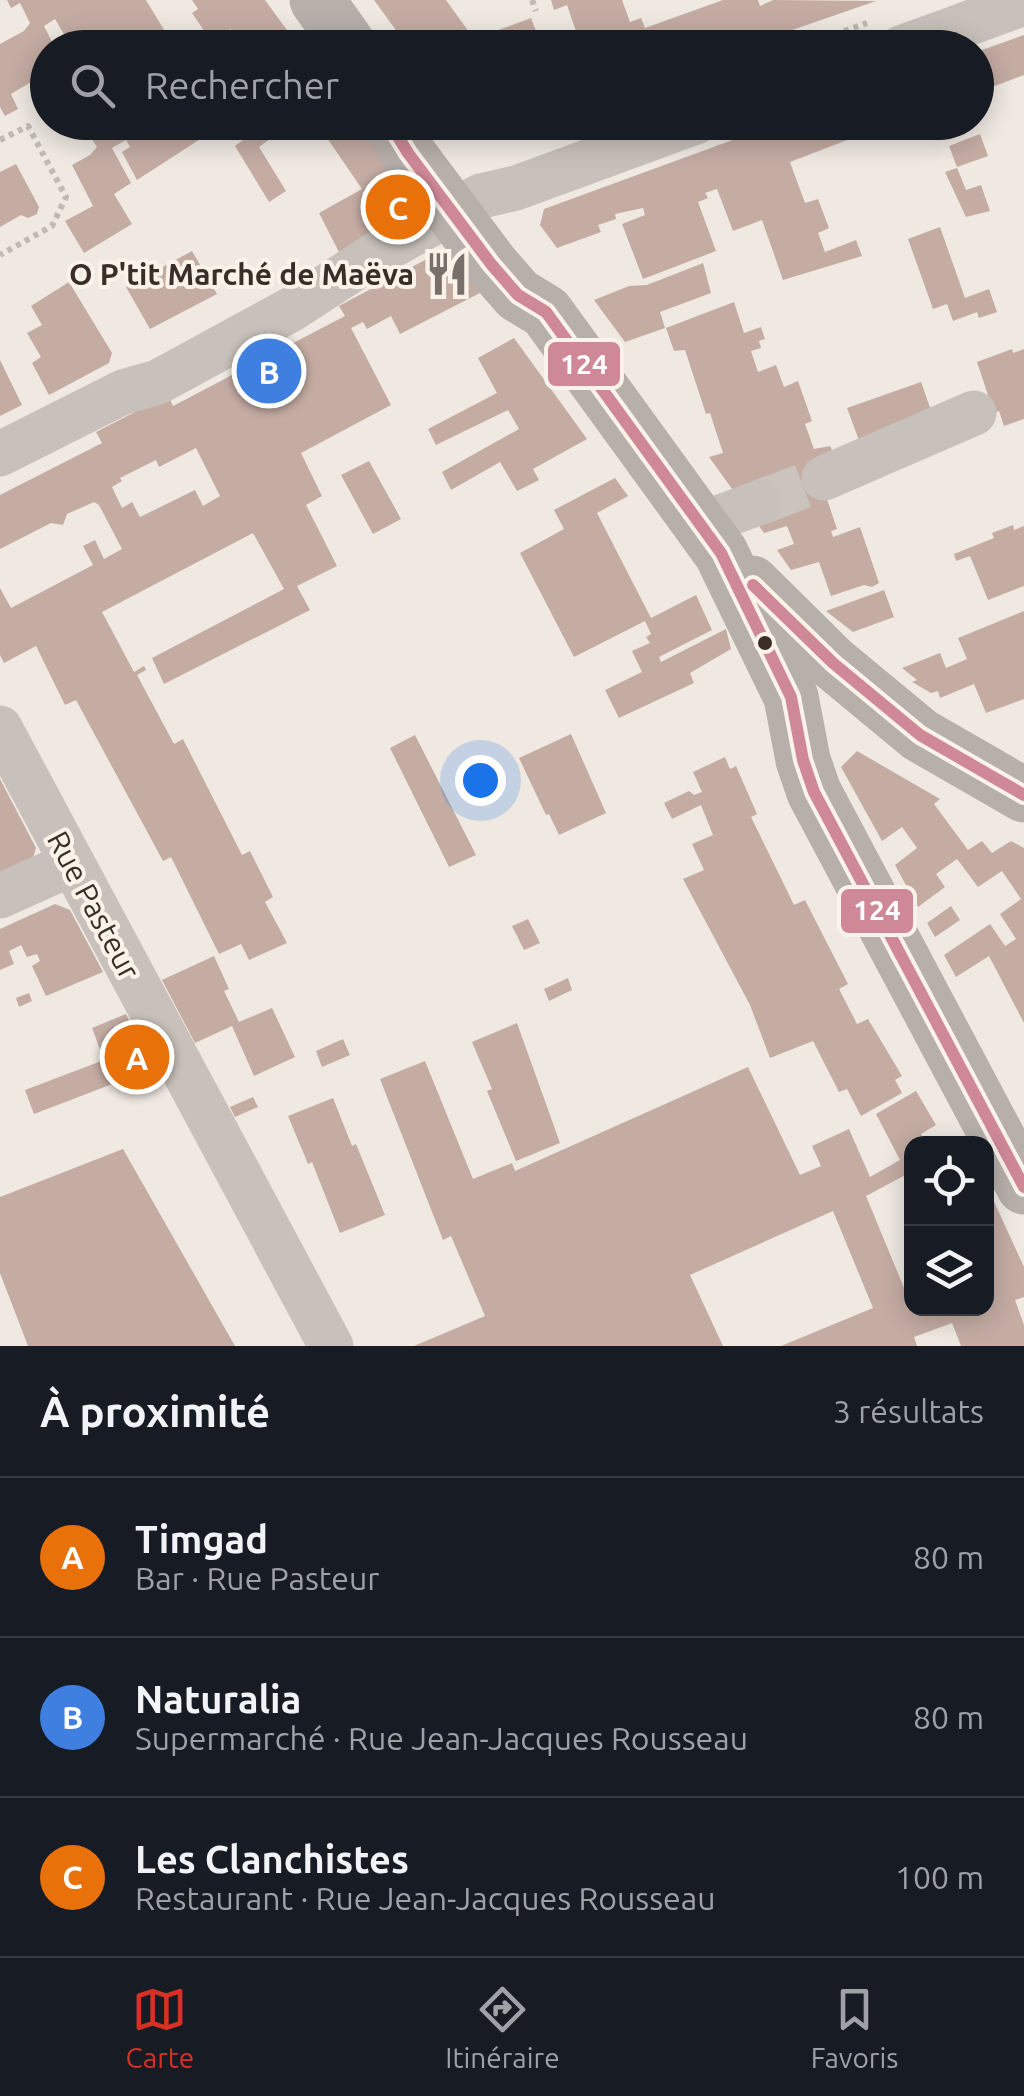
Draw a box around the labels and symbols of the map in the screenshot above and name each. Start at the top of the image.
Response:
pin: C [366,170,430,244]
restaurant icon: O P'tit Marché de Maëva [423,250,471,298]
place label: O P'tit Marché de Maëva [69,257,414,291]
pin: B [236,334,302,408]
line badge: 124 [546,340,622,388]
text: 124 [560,348,608,379]
unlabelled marker [755,633,775,653]
your location [455,755,506,806]
street label: Rue Pasteur [41,825,147,985]
line badge: 124 [839,887,915,935]
text: 124 [853,894,901,925]
pin: A [104,1020,170,1094]

